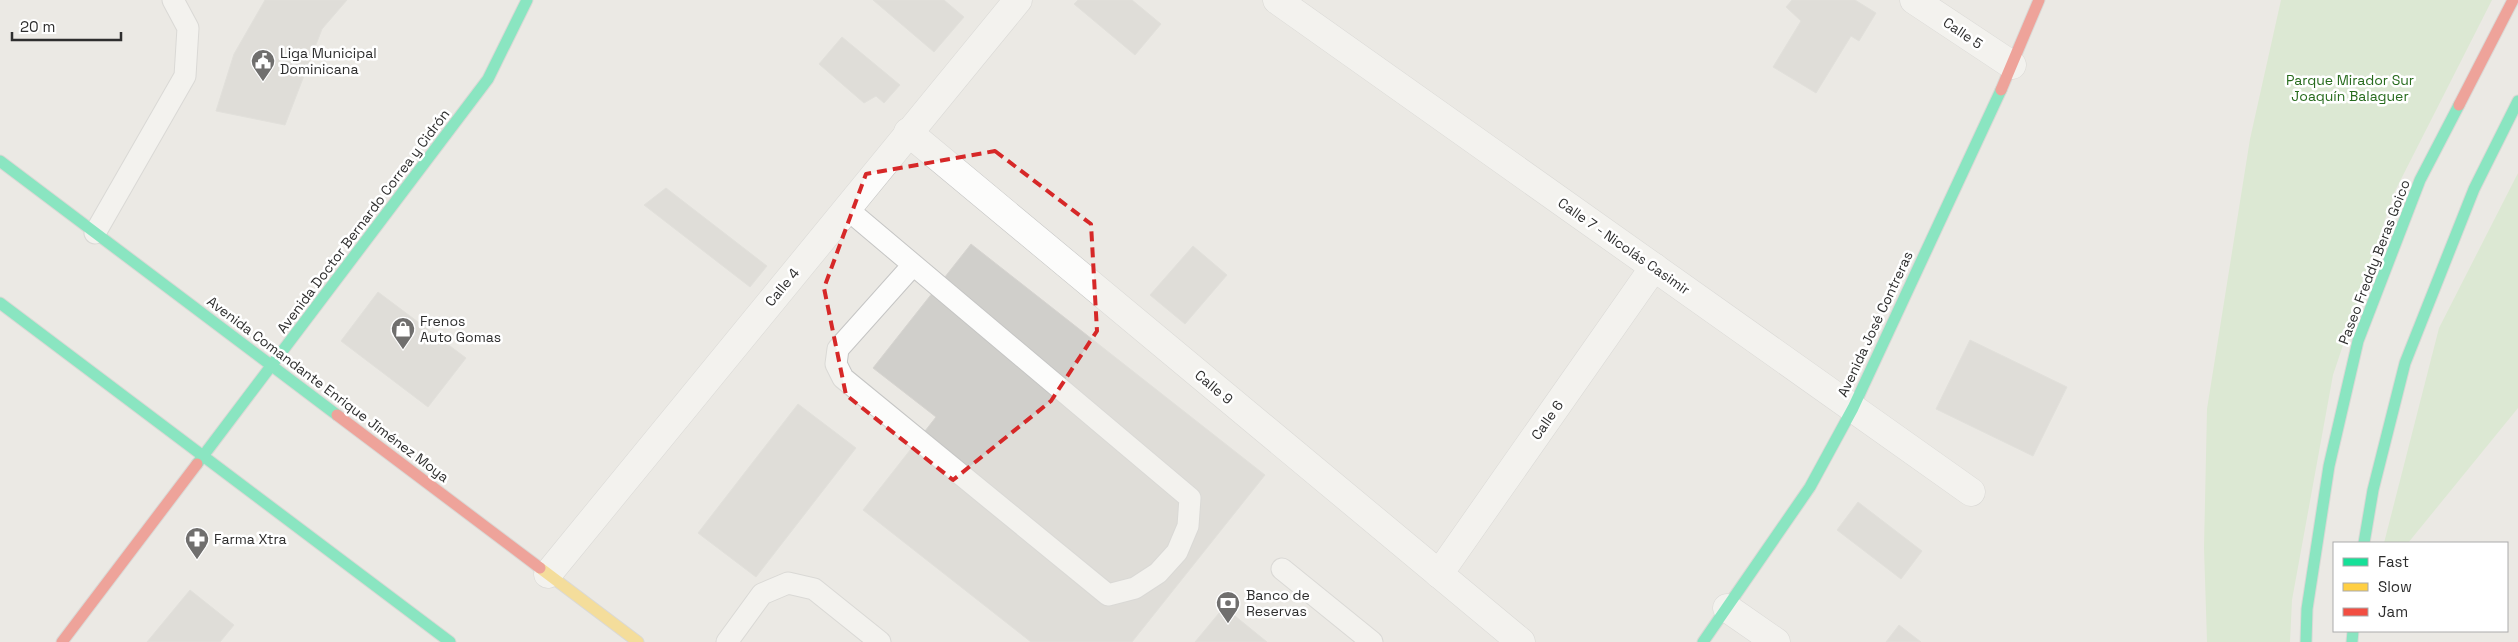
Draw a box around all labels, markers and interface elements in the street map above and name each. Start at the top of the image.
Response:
scale bar [12,10,121,42]
street label: Calle 5 [1940,13,1986,53]
text: 20 m [20,17,55,36]
place label: Liga Municipal Dominicana [280,44,377,78]
public building icon: Liga Municipal Dominicana [250,48,276,82]
park label: Parque Mirador Sur Joaquín Balaguer [2286,71,2414,105]
street label: Avenida Doctor Bernardo Correa y Cidrón [273,105,453,337]
street label: Paseo Freddy Beras Goico [2334,177,2414,347]
street label: Calle 7 - Nicolás Casimir [1554,194,1694,298]
street label: Avenida José Contreras [1833,248,1917,400]
street label: Calle 4 [761,264,803,310]
street label: Avenida Comandante Enrique Jiménez Moya [203,292,453,486]
place label: Frenos Auto Gomas [420,312,501,346]
shop icon: Frenos Auto Gomas [390,316,416,350]
street label: Calle 9 [1191,366,1237,408]
street label: Calle 6 [1527,397,1567,443]
pharmacy icon: Farma Xtra [184,526,210,560]
place label: Farma Xtra [214,530,287,548]
legend [2333,542,2508,632]
text: Fast [2378,552,2409,571]
text: Slow [2378,577,2412,596]
place label: Banco de Reservas [1246,586,1310,620]
bank icon: Banco de Reservas [1215,590,1241,624]
text: Jam [2378,602,2408,621]

